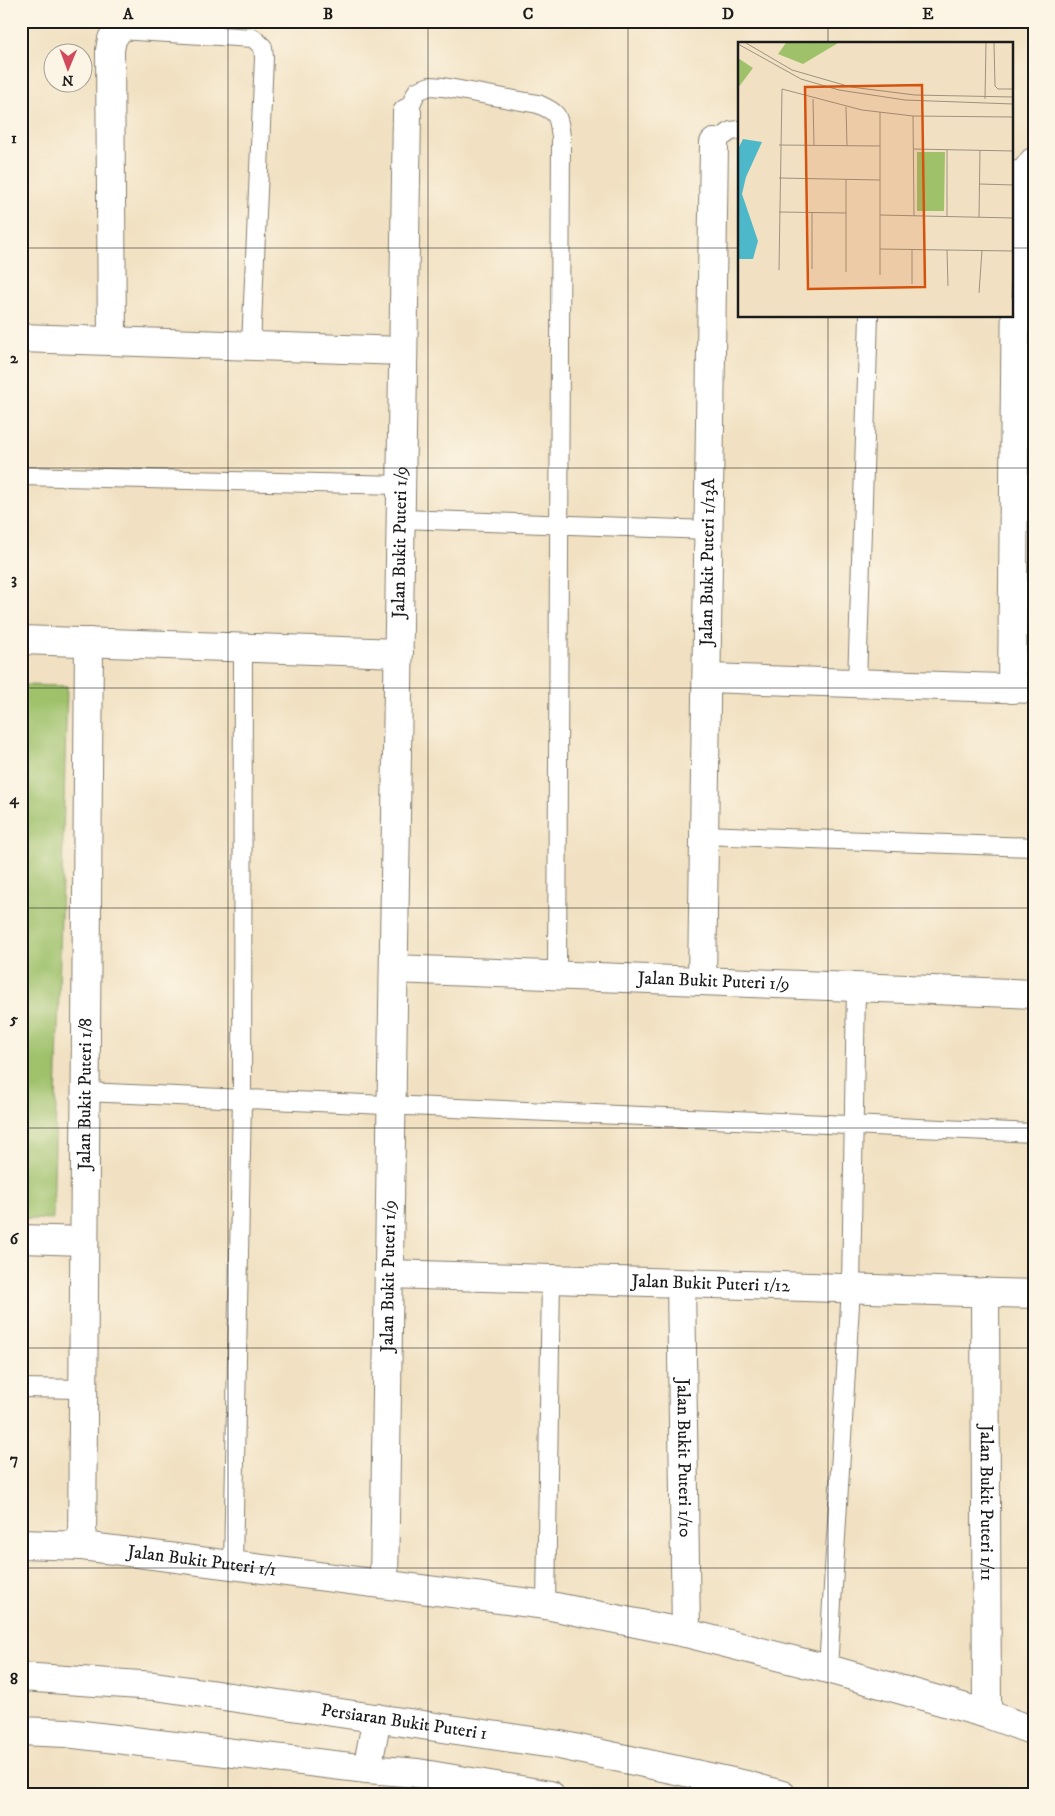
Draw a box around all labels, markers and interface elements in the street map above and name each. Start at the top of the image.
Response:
text: A [122,4,134,24]
text: B [323,4,333,24]
text: C [523,4,533,24]
text: D [722,4,734,24]
text: E [922,4,934,24]
north arrow [42,42,92,92]
inset map [738,42,1012,318]
text: N [61,71,74,89]
text: 1 [11,128,17,148]
text: 2 [10,348,19,368]
street label: Jalan Bukit Puteri 1/9 [388,466,412,620]
street label: Jalan Bukit Puteri 1/13A [696,477,720,648]
text: 3 [11,569,17,589]
text: 4 [8,789,19,809]
street label: Jalan Bukit Puteri 1/9 [635,967,790,995]
text: 5 [9,1009,18,1029]
street label: Jalan Bukit Puteri 1/8 [74,1018,97,1172]
street label: Jalan Bukit Puteri 1/9 [377,1200,401,1354]
text: 6 [10,1229,20,1249]
street label: Jalan Bukit Puteri 1/12 [629,1270,791,1297]
street label: Jalan Bukit Puteri 1/10 [671,1376,696,1538]
street label: Jalan Bukit Puteri 1/11 [975,1423,997,1581]
text: 7 [10,1449,18,1469]
street label: Jalan Bukit Puteri 1/1 [124,1541,278,1582]
text: 8 [10,1669,18,1689]
street label: Persiaran Bukit Puteri 1 [319,1699,489,1745]

